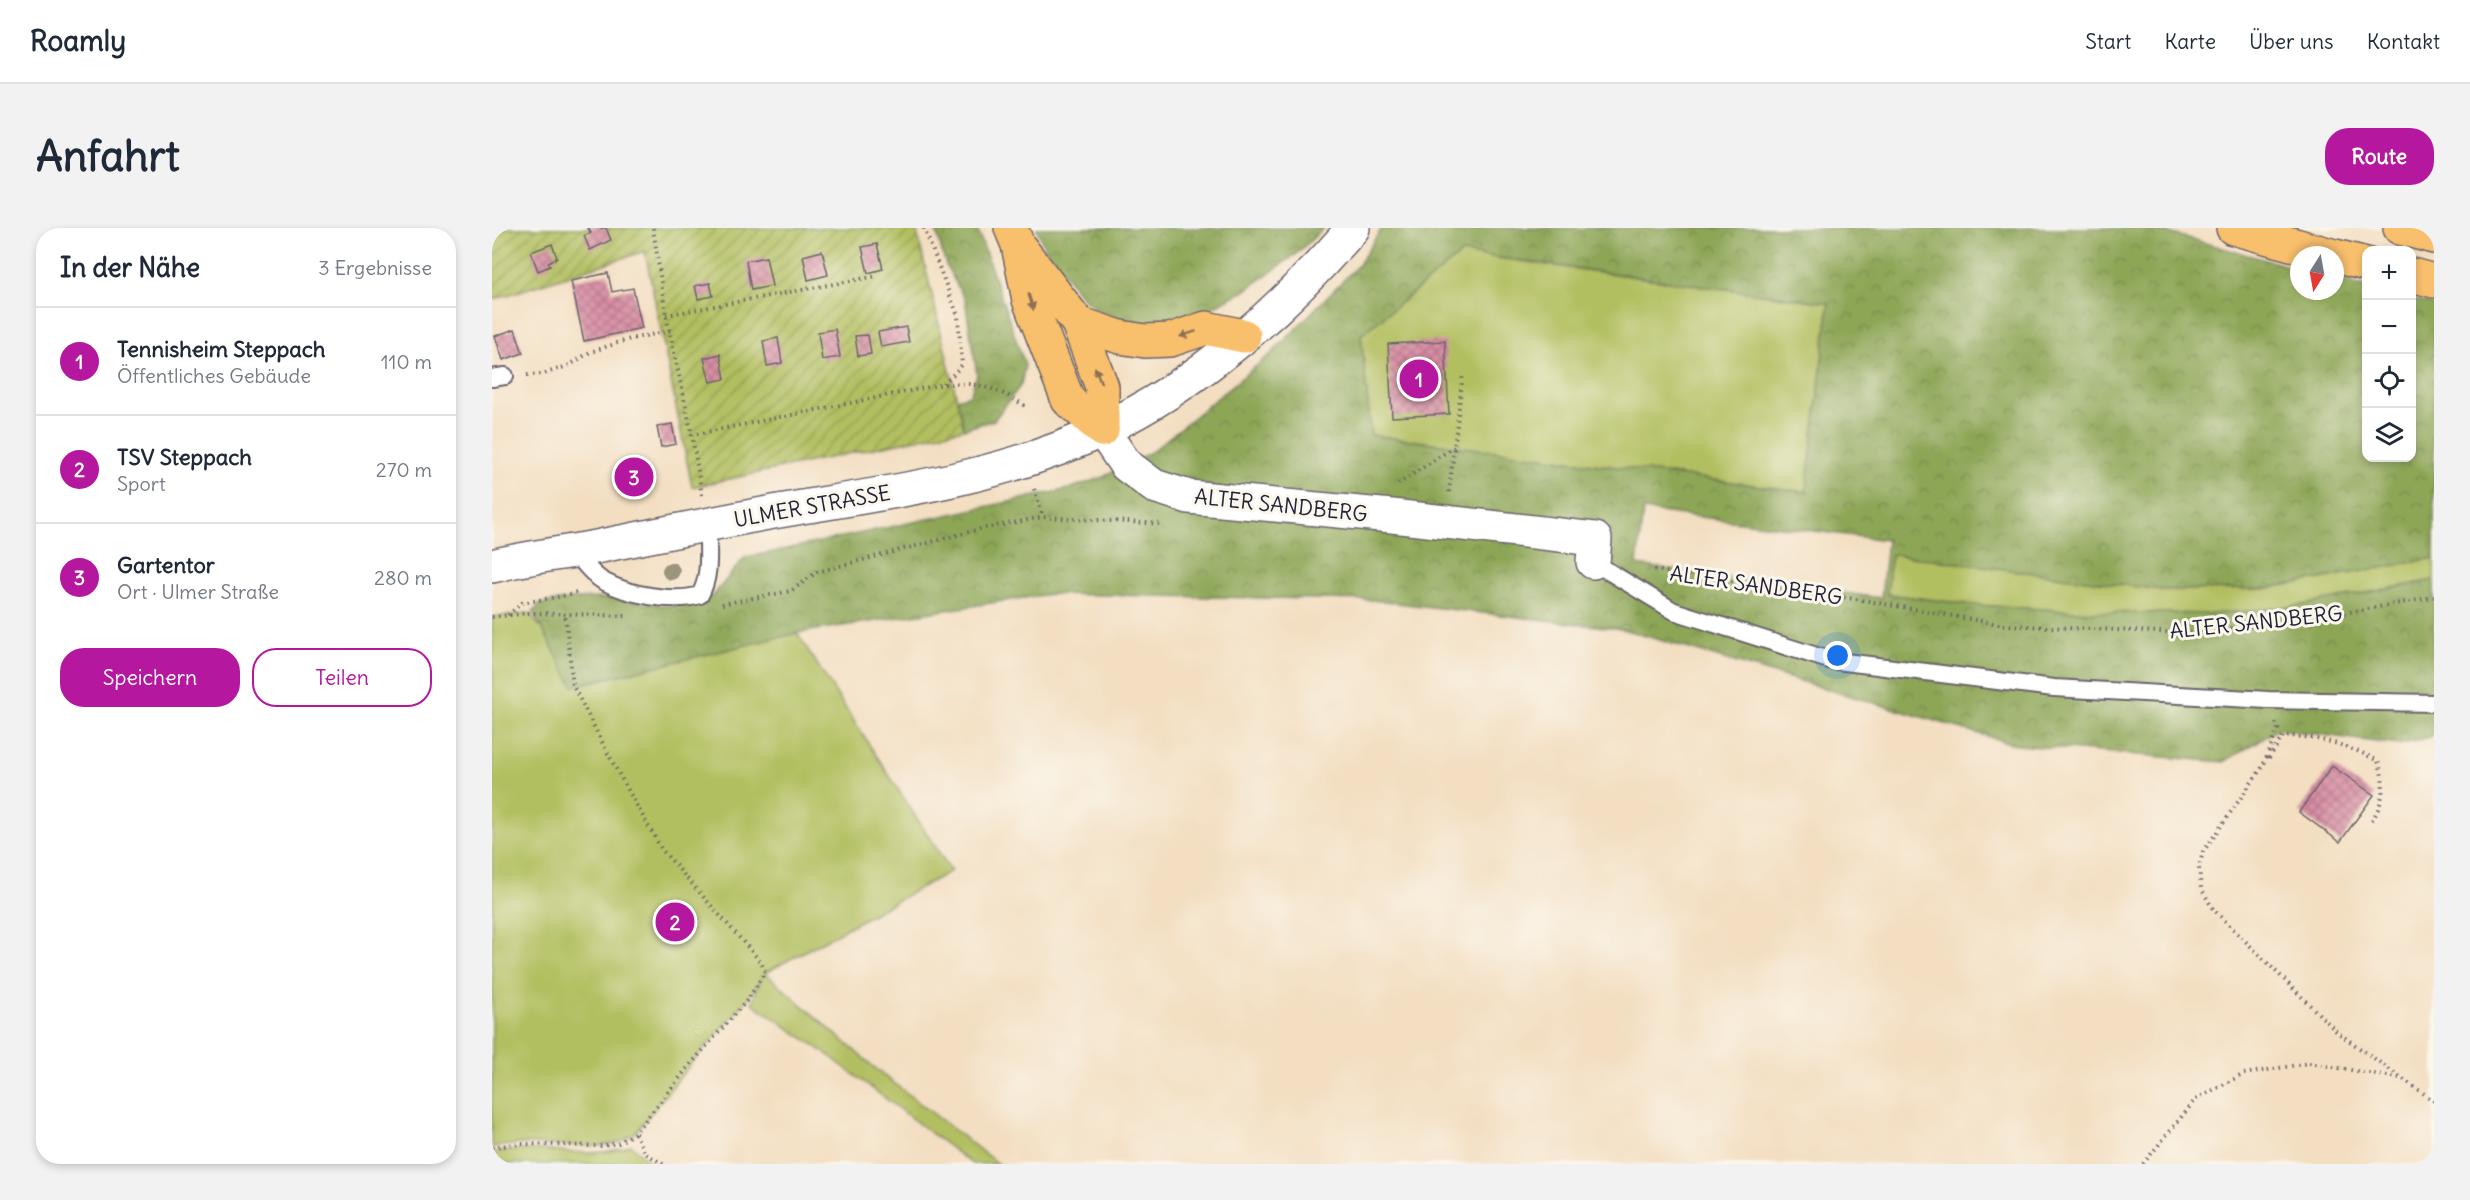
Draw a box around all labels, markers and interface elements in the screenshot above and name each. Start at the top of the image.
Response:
text: Roamly [30,23,126,59]
text: Start [2085,28,2131,55]
text: Karte [2164,28,2216,55]
text: Über uns [2249,28,2334,55]
text: Kontakt [2367,28,2440,55]
button: Route [2325,128,2434,185]
text: Anfahrt [36,130,180,182]
north arrow [2290,246,2344,300]
map controls [2362,246,2416,462]
button: + [2362,246,2416,300]
text: In der Nähe [60,251,200,284]
text: 3 Ergebnisse [318,255,432,280]
one-way arrow [1026,293,1036,311]
button: − [2362,300,2416,354]
one-way arrow [1179,330,1197,340]
text: Tennisheim Steppach [117,335,326,363]
text: 1 [76,349,83,374]
text: 110 m [381,349,432,374]
button: locate [2362,354,2416,408]
pin: 1 [1400,356,1438,402]
text: Öffentliches Gebäude [117,363,311,388]
one-way arrow [1092,366,1102,384]
button: layers [2362,408,2416,462]
text: TSV Steppach [117,443,252,471]
pin: 3 [614,454,654,500]
text: 2 [74,457,85,482]
text: 270 m [376,457,432,482]
text: Sport [117,471,166,496]
street label: ULMER STRASSE [732,479,892,533]
street label: ALTER SANDBERG [1193,482,1369,528]
text: Gartentor [117,551,215,579]
street label: ALTER SANDBERG [1668,560,1844,610]
text: 3 [74,565,85,590]
text: 280 m [374,565,432,590]
text: Ort · Ulmer Straße [117,579,279,604]
street label: ALTER SANDBERG [2168,599,2344,645]
your location [1823,641,1852,670]
button: Speichern [60,648,240,707]
button: Teilen [252,648,432,707]
pin: 2 [656,900,694,944]

